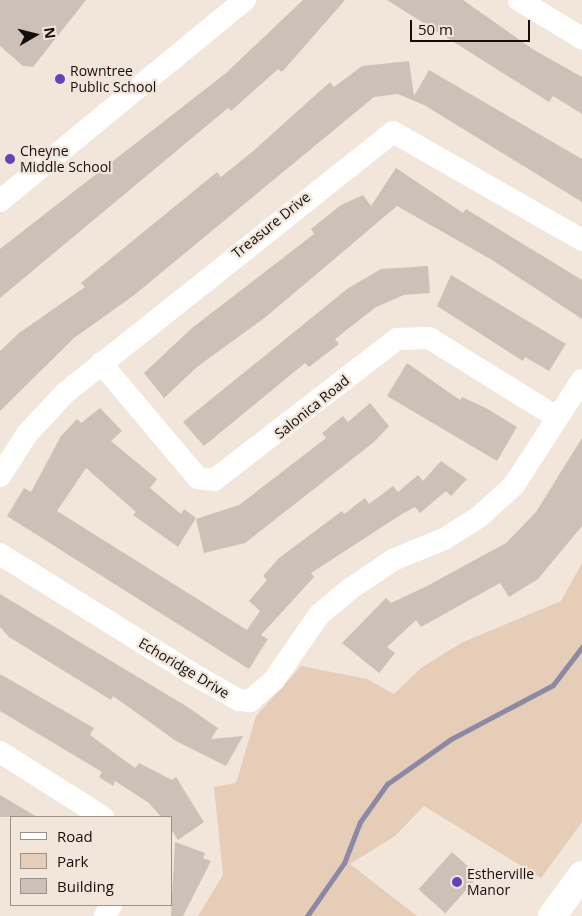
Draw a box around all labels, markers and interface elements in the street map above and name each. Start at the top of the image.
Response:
north arrow [10,10,60,60]
scale bar [412,10,532,42]
text: 50 m [418,19,453,39]
text: N [40,26,61,40]
place label: Rowntree Public School [70,63,156,95]
marker: Rowntree Public School [54,73,66,85]
place label: Cheyne Middle School [20,143,112,176]
marker: Cheyne Middle School [4,153,16,165]
street label: Treasure Drive [228,188,314,262]
street label: Salonica Road [271,372,353,442]
street label: Echoridge Drive [136,634,232,702]
legend [10,816,172,906]
text: Road [57,826,93,846]
text: Park [57,851,88,871]
place label: Estherville Manor [467,866,534,899]
text: Building [57,876,114,896]
marker: Estherville Manor [451,876,463,888]

